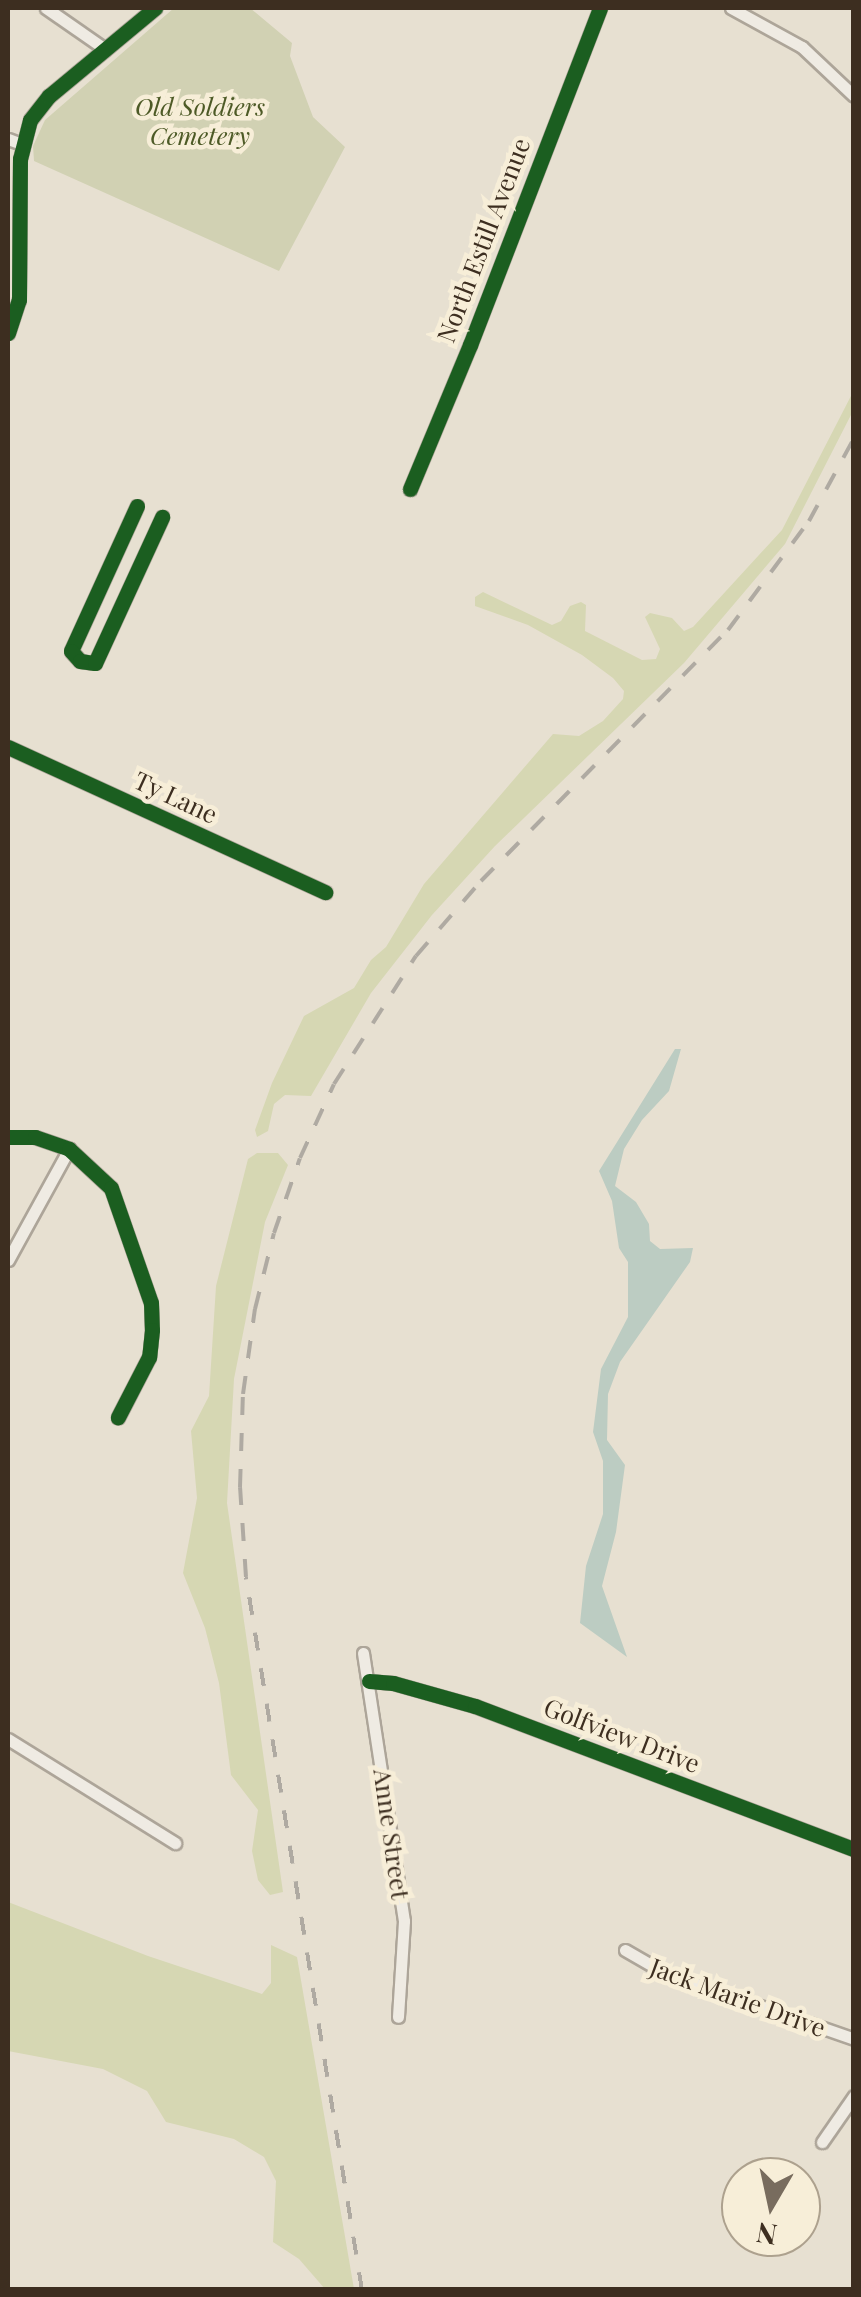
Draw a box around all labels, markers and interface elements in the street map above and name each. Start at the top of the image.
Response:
park label: Old Soldiers Cemetery [135,92,265,151]
street label: North Estill Avenue [430,133,536,347]
street label: Ty Lane [129,765,223,829]
street label: Golfview Drive [539,1691,705,1779]
street label: Anne Street [368,1767,416,1901]
street label: Jack Marie Drive [646,1951,830,2043]
north arrow [721,2157,821,2257]
text: N [754,2215,779,2255]

